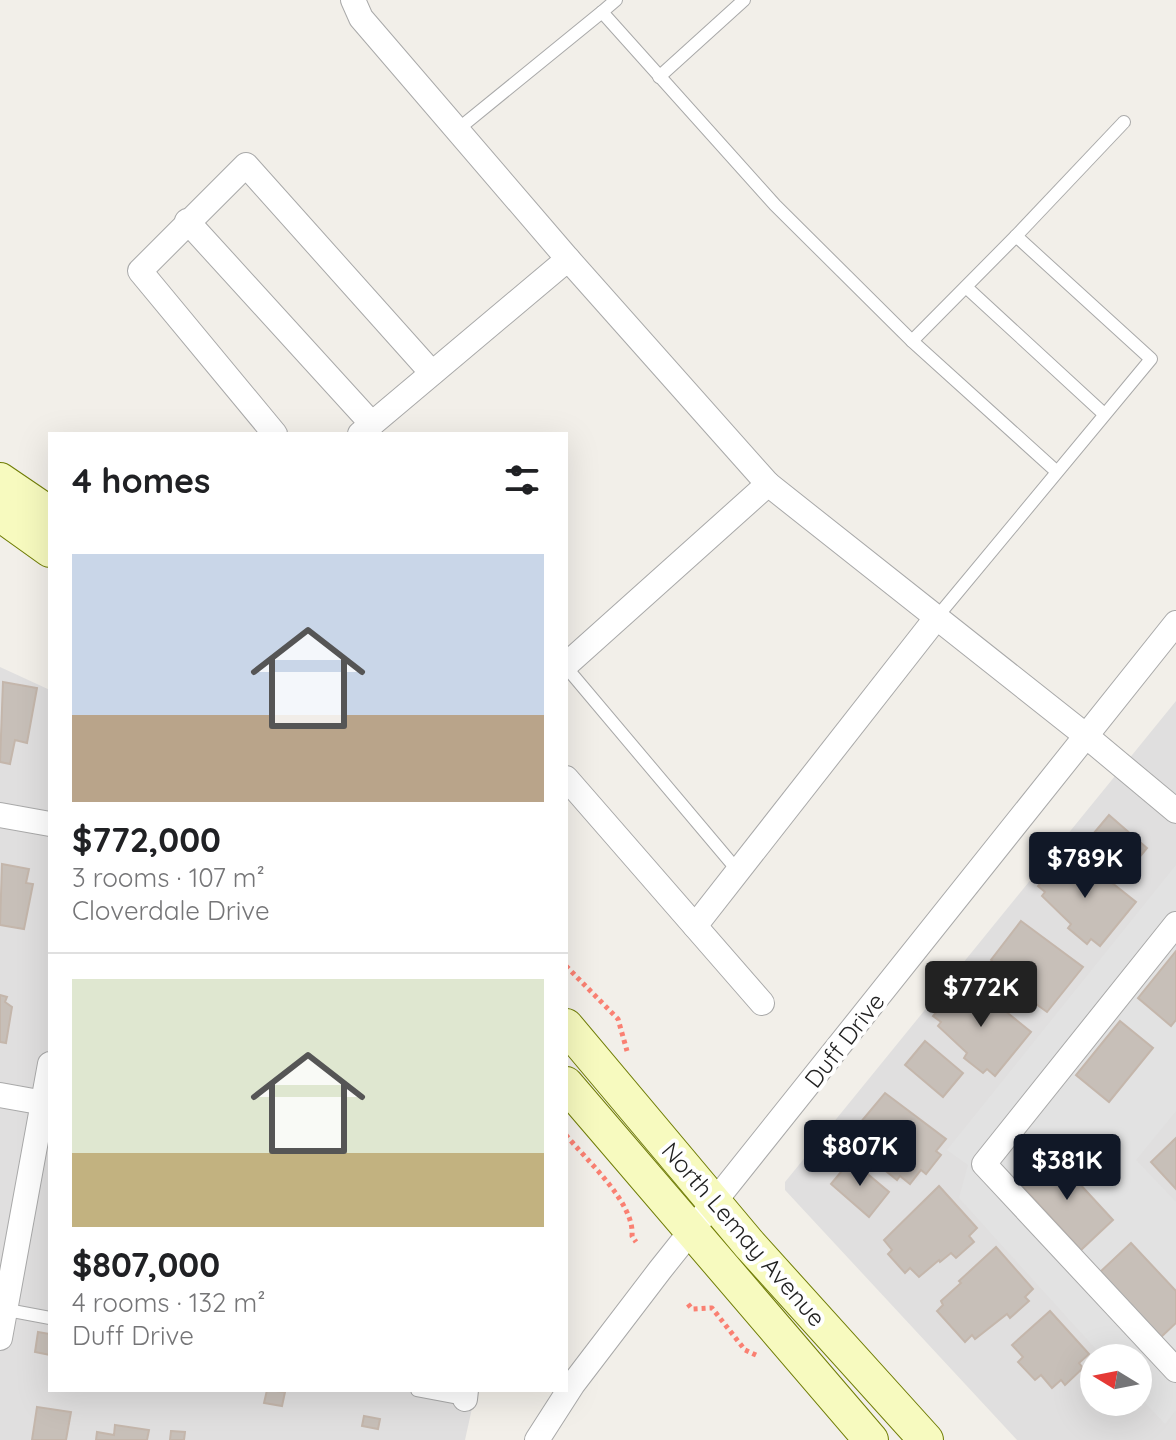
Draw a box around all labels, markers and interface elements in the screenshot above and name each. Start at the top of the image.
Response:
icon: filters [500,458,544,502]
text: 4 homes [72,459,210,502]
icon: home [236,606,380,750]
text: $772,000 [72,818,221,861]
pin: $789K [1029,832,1141,900]
text: $789K [1047,841,1123,874]
text: 3 rooms · 107 m² [72,861,265,894]
text: Cloverdale Drive [72,894,270,927]
pin: $772K [925,961,1037,1029]
text: $772K [943,970,1019,1003]
street label: Duff Drive [798,986,890,1094]
icon: home [236,1031,380,1175]
pin: $807K [804,1120,916,1188]
text: $807K [822,1129,898,1162]
pin: $381K [1011,1134,1123,1202]
street label: North Lemay Avenue [656,1136,832,1332]
text: $381K [1032,1143,1102,1176]
text: $807,000 [72,1243,220,1286]
text: 4 rooms · 132 m² [72,1286,266,1319]
text: Duff Drive [72,1319,194,1352]
north arrow [1080,1344,1152,1416]
map controls [1080,1344,1152,1416]

